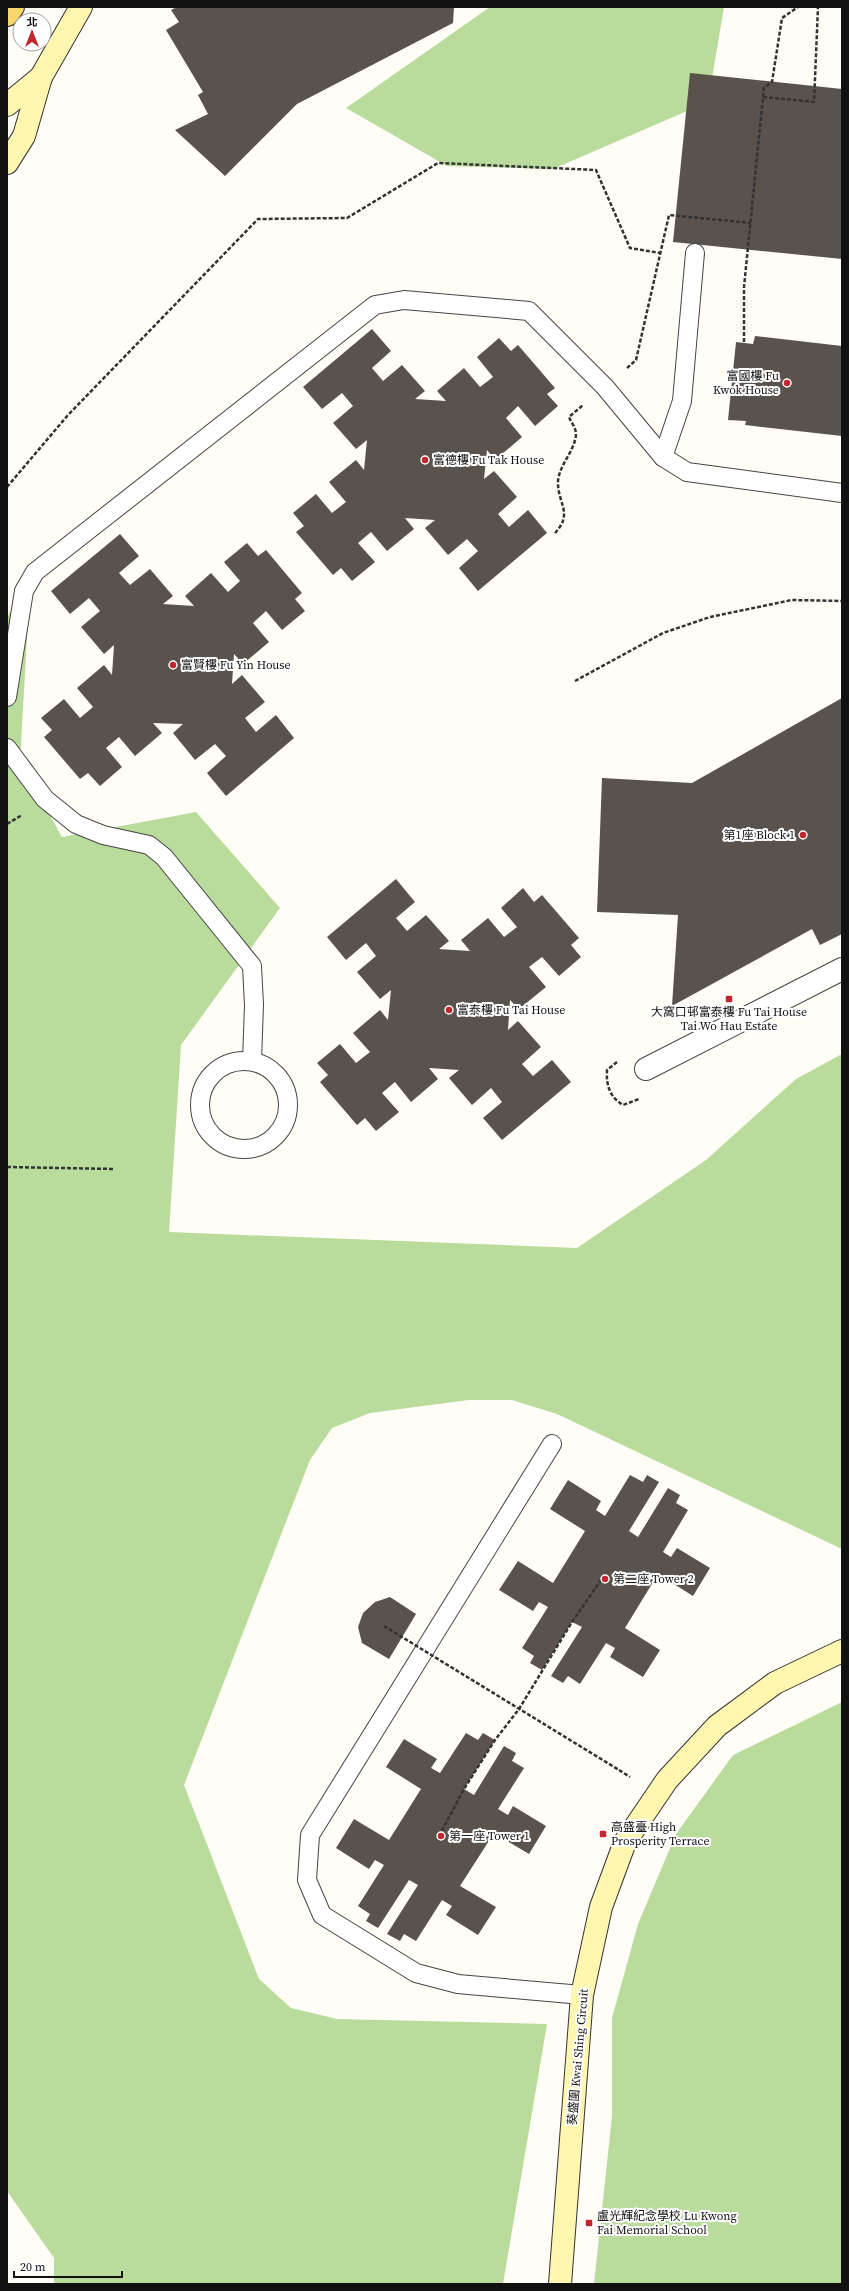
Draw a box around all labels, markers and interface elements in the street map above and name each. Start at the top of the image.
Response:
north arrow [12,12,52,52]
text: 北 [27,15,38,30]
place label: 富國樓 Fu Kwok House [713,368,779,398]
marker: 富國樓 Fu Kwok House [782,378,792,388]
place label: 富德樓 Fu Tak House [433,452,544,468]
marker: 富德樓 Fu Tak House [420,455,430,465]
place label: 富賢樓 Fu Yin House [181,657,291,673]
marker: 富賢樓 Fu Yin House [168,660,178,670]
place label: 第1座 Block 1 [724,827,795,843]
marker: 第1座 Block 1 [798,830,808,840]
marker: 大窩口邨富泰樓 Fu Tai House Tai Wo Hau Estate [724,994,734,1004]
place label: 富泰樓 Fu Tai House [457,1002,565,1018]
place label: 大窩口邨富泰樓 Fu Tai House Tai Wo Hau Estate [651,1004,807,1034]
marker: 富泰樓 Fu Tai House [444,1005,454,1015]
place label: 第二座 Tower 2 [613,1571,694,1587]
marker: 第二座 Tower 2 [600,1574,610,1584]
place label: 高盛臺 High Prosperity Terrace [611,1819,710,1849]
place label: 第一座 Tower 1 [449,1828,530,1844]
marker: 高盛臺 High Prosperity Terrace [598,1829,608,1839]
marker: 第一座 Tower 1 [436,1831,446,1841]
street label: 葵盛圍 Kwai Shing Circuit [564,1988,592,2126]
place label: 盧光輝紀念學校 Lu Kwong Fai Memorial School [597,2208,737,2238]
marker: 盧光輝紀念學校 Lu Kwong Fai Memorial School [584,2218,594,2228]
scale bar [14,2253,122,2279]
text: 20 m [20,2259,46,2275]

